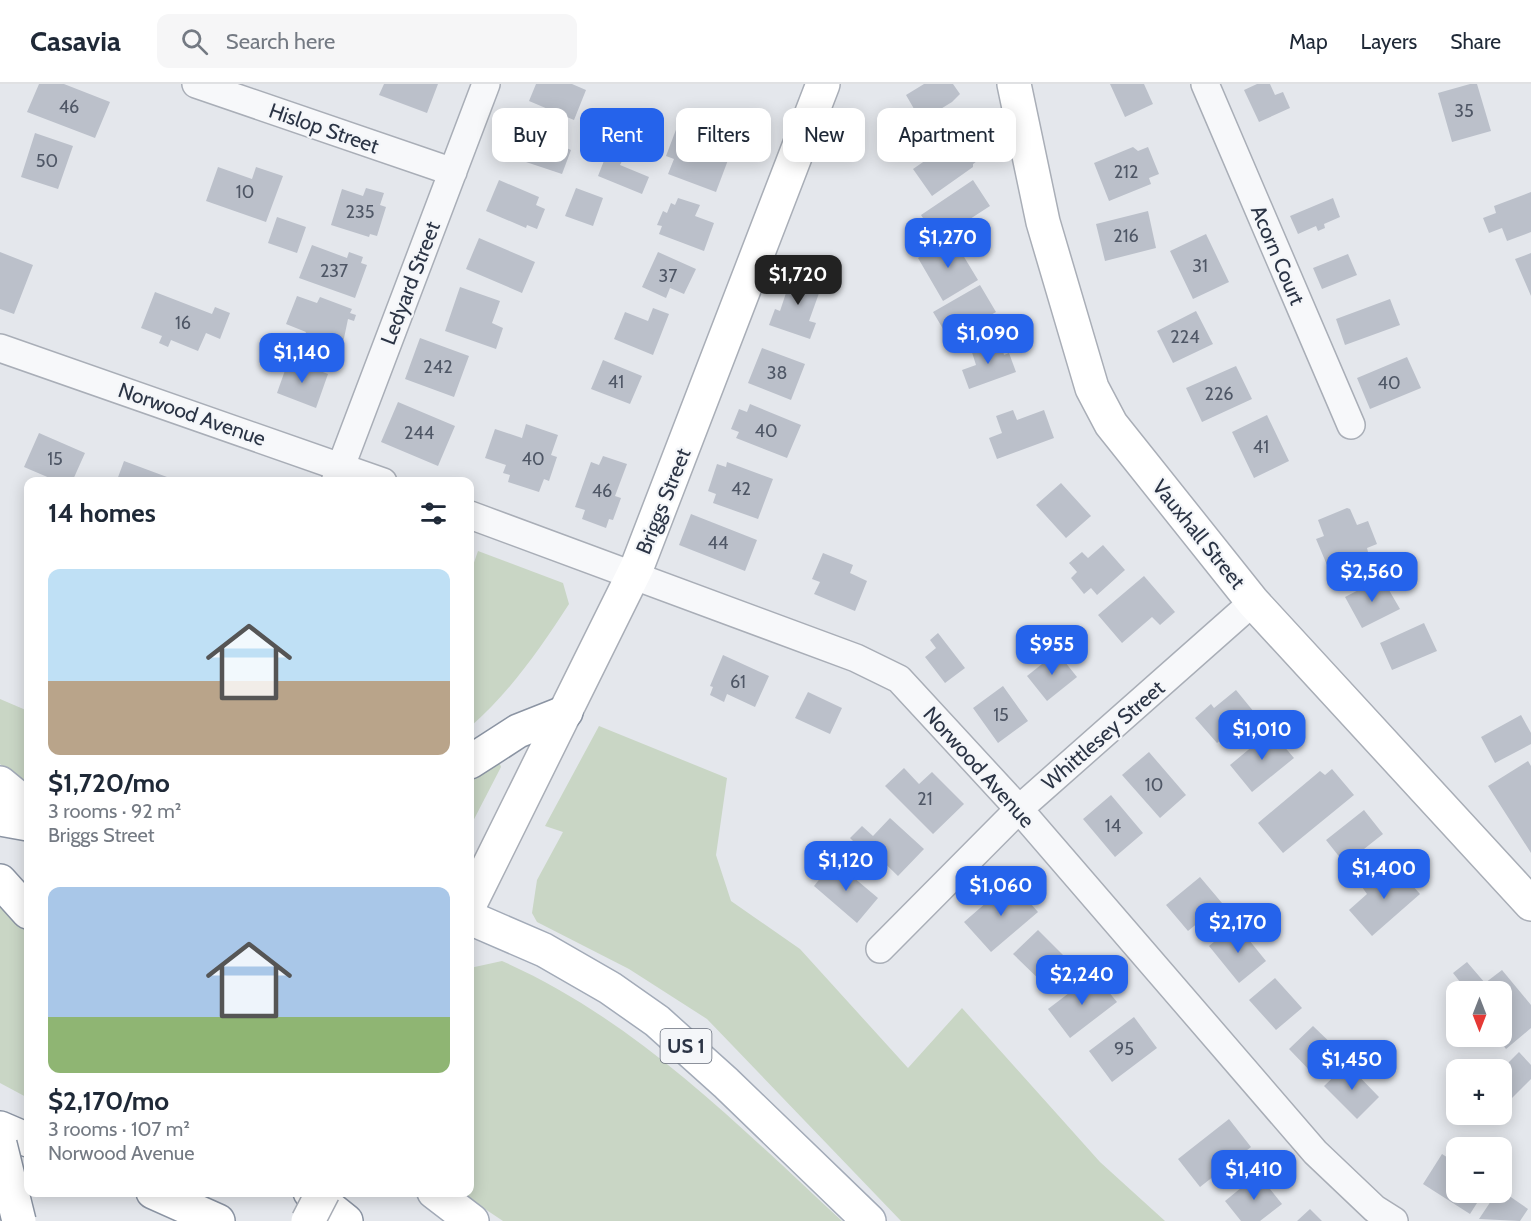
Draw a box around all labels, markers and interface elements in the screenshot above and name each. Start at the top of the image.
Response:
search box [157,14,577,68]
text: Casavia [30,24,121,58]
icon: search [178,25,211,58]
text: Search here [226,28,335,55]
text: Map [1289,29,1328,54]
text: Layers [1361,29,1417,54]
text: Share [1450,29,1501,54]
house number: 46 [59,96,79,118]
street label: Hislop Street [266,98,382,158]
house number: 35 [1454,100,1474,122]
chip: Buy [492,108,568,162]
chip: Rent [580,108,664,162]
chip: Filters [676,108,771,162]
chip: New [783,108,865,162]
chip: Apartment [877,108,1016,162]
house number: 50 [36,150,58,172]
house number: 212 [1114,161,1138,183]
house number: 10 [236,181,254,203]
house number: 235 [346,201,374,223]
street label: Acorn Court [1246,201,1310,309]
street label: Ledyard Street [375,218,445,348]
pin: $1,270 [899,218,997,269]
text: $1,270 [919,225,977,249]
house number: 216 [1113,225,1139,247]
pin: $1,720 [749,255,847,306]
house number: 31 [1192,255,1208,277]
house number: 237 [320,260,348,282]
text: $1,720 [769,262,827,286]
house number: 37 [659,265,677,287]
house number: 16 [175,312,191,334]
pin: $1,090 [939,314,1037,365]
text: $1,090 [957,321,1019,345]
house number: 224 [1170,326,1200,348]
pin: $1,140 [253,333,351,384]
text: $1,140 [273,340,331,364]
house number: 242 [423,356,453,378]
house number: 38 [767,362,787,384]
house number: 41 [608,371,624,393]
house number: 40 [1378,372,1400,394]
street label: Norwood Avenue [115,377,269,451]
house number: 226 [1204,383,1234,405]
house number: 40 [755,420,777,442]
house number: 244 [404,422,434,444]
house number: 41 [1253,436,1269,458]
street label: Briggs Street [630,444,696,558]
house number: 15 [47,448,63,470]
house number: 40 [522,448,544,470]
street label: Vauxhall Street [1147,474,1251,594]
house number: 42 [731,478,751,500]
house number: 46 [592,480,612,502]
text: 14 homes [48,497,156,529]
icon: filters [417,497,450,530]
house number: 44 [708,532,728,554]
pin: $2,560 [1323,552,1421,603]
text: $2,560 [1341,559,1403,583]
icon: home [195,608,303,716]
pin: $955 [1016,625,1088,676]
text: $955 [1030,632,1074,656]
house number: 61 [730,671,746,693]
street label: Whittlesey Street [1037,675,1169,795]
street label: Norwood Avenue [918,701,1040,833]
house number: 15 [993,704,1009,726]
pin: $1,010 [1213,710,1311,761]
text: $1,010 [1232,717,1292,741]
text: $1,720/mo [48,767,170,799]
house number: 10 [1145,774,1163,796]
house number: 21 [917,788,933,810]
text: 3 rooms · 92 m² [48,799,181,823]
house number: 14 [1105,815,1121,837]
text: Briggs Street [48,823,154,847]
pin: $1,120 [797,841,895,892]
text: $1,120 [818,848,874,872]
pin: $1,400 [1335,849,1433,900]
text: $1,400 [1352,856,1416,880]
pin: $1,060 [952,866,1050,917]
text: $1,060 [970,873,1032,897]
pin: $2,170 [1189,903,1287,954]
text: $2,170 [1209,910,1267,934]
icon: home [195,926,303,1034]
pin: $2,240 [1033,955,1131,1006]
text: $2,240 [1050,962,1114,986]
north arrow [1446,981,1512,1047]
map controls [1446,981,1512,1203]
road number: US 1 [660,1029,712,1063]
house number: 95 [1114,1038,1134,1060]
pin: $1,450 [1303,1040,1401,1091]
text: $1,450 [1322,1047,1382,1071]
button: + [1446,1059,1512,1125]
text: $2,170/mo [48,1085,169,1117]
text: 3 rooms · 107 m² [48,1117,190,1141]
button: − [1446,1137,1512,1203]
text: Norwood Avenue [48,1141,195,1165]
pin: $1,410 [1205,1150,1303,1201]
text: $1,410 [1225,1157,1283,1181]

